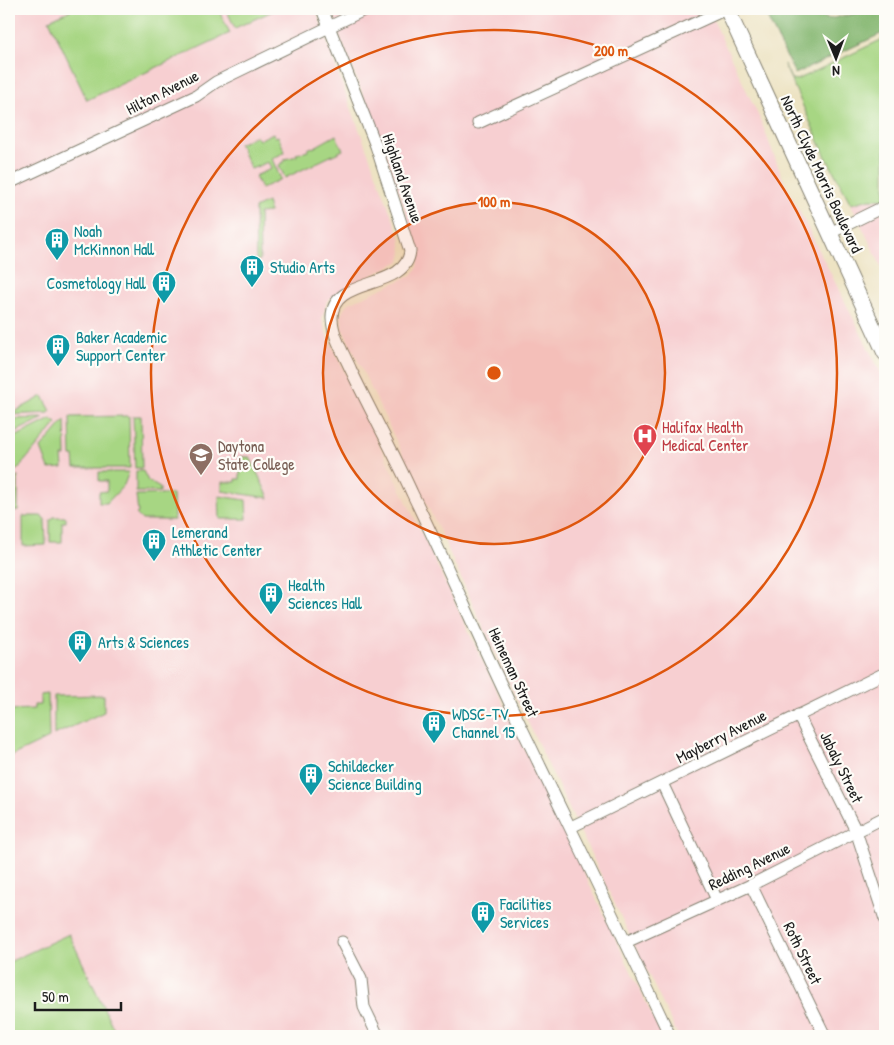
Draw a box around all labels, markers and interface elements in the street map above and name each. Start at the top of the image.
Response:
north arrow [812,32,862,82]
text: 200 m [594,40,628,61]
text: N [832,62,840,81]
street label: Hilton Avenue [122,64,203,120]
street label: North Clyde Morris Boulevard [776,92,868,256]
street label: Highland Avenue [377,130,429,226]
text: 100 m [478,191,510,212]
place label: Noah McKinnon Hall [74,220,154,260]
building icon: Noah McKinnon Hall [44,227,70,261]
building icon: Studio Arts [239,254,265,288]
place label: Studio Arts [270,256,335,278]
building icon: Cosmetology Hall [151,270,177,304]
place label: Cosmetology Hall [46,272,146,294]
place label: Baker Academic Support Center [76,326,168,366]
building icon: Baker Academic Support Center [45,333,71,367]
centre of rings [485,364,503,382]
place label: Halifax Health Medical Center [662,416,749,456]
hospital icon: Halifax Health Medical Center [632,423,658,457]
place label: Daytona State College [218,435,295,475]
school or university icon: Daytona State College [188,442,214,476]
place label: Lemerand Athletic Center [172,521,262,561]
building icon: Lemerand Athletic Center [141,528,167,562]
place label: Health Sciences Hall [288,574,362,614]
building icon: Health Sciences Hall [258,581,284,615]
street label: Heineman Street [484,624,545,721]
building icon: Arts & Sciences [67,629,93,663]
place label: Arts & Sciences [98,631,189,653]
place label: WDSC-TV Channel 15 [452,703,515,743]
street label: Mayberry Avenue [672,703,771,768]
building icon: WDSC-TV Channel 15 [421,710,447,744]
street label: Jabaly Street [815,728,869,807]
place label: Schildecker Science Building [328,755,422,795]
building icon: Schildecker Science Building [298,762,324,796]
street label: Redding Avenue [704,836,794,895]
place label: Facilities Services [499,893,552,933]
building icon: Facilities Services [470,900,496,934]
street label: Roth Street [778,918,828,988]
scale bar [35,980,121,1012]
text: 50 m [42,986,69,1007]

